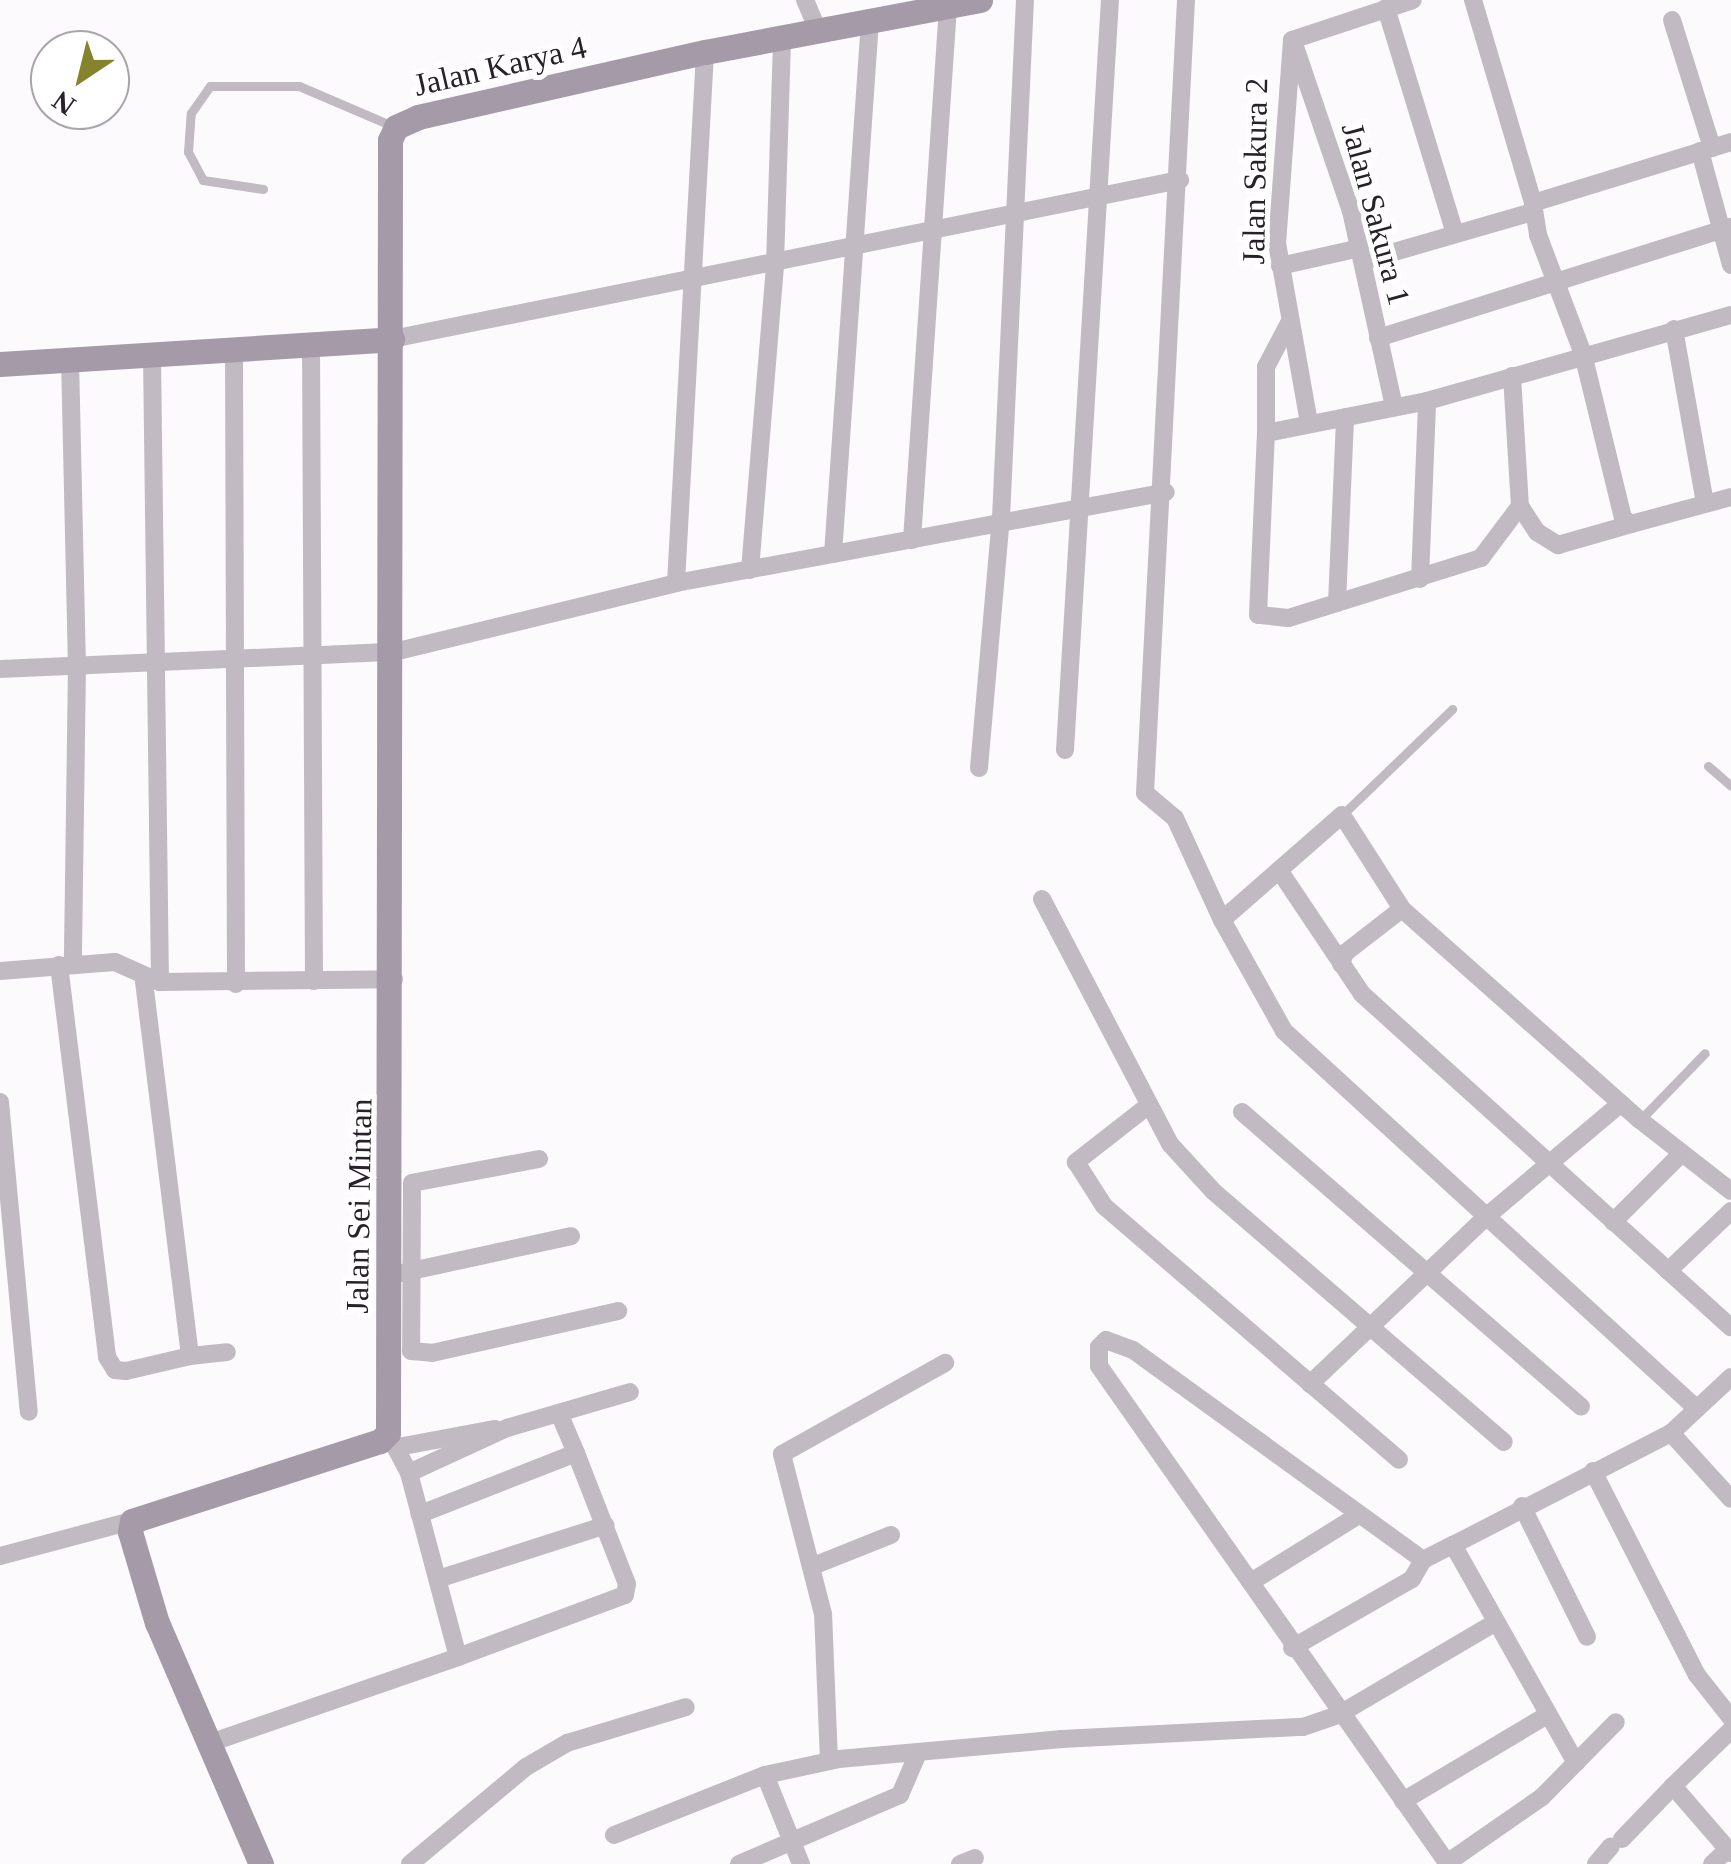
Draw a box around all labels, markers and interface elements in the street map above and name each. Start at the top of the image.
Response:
street label: Jalan Karya 4 [410,28,590,104]
north arrow [30,30,130,130]
street label: Jalan Sakura 2 [1234,77,1276,265]
text: N [46,85,81,122]
street label: Jalan Sakura 1 [1333,119,1419,309]
street label: Jalan Sei Mintan [338,1098,380,1314]

